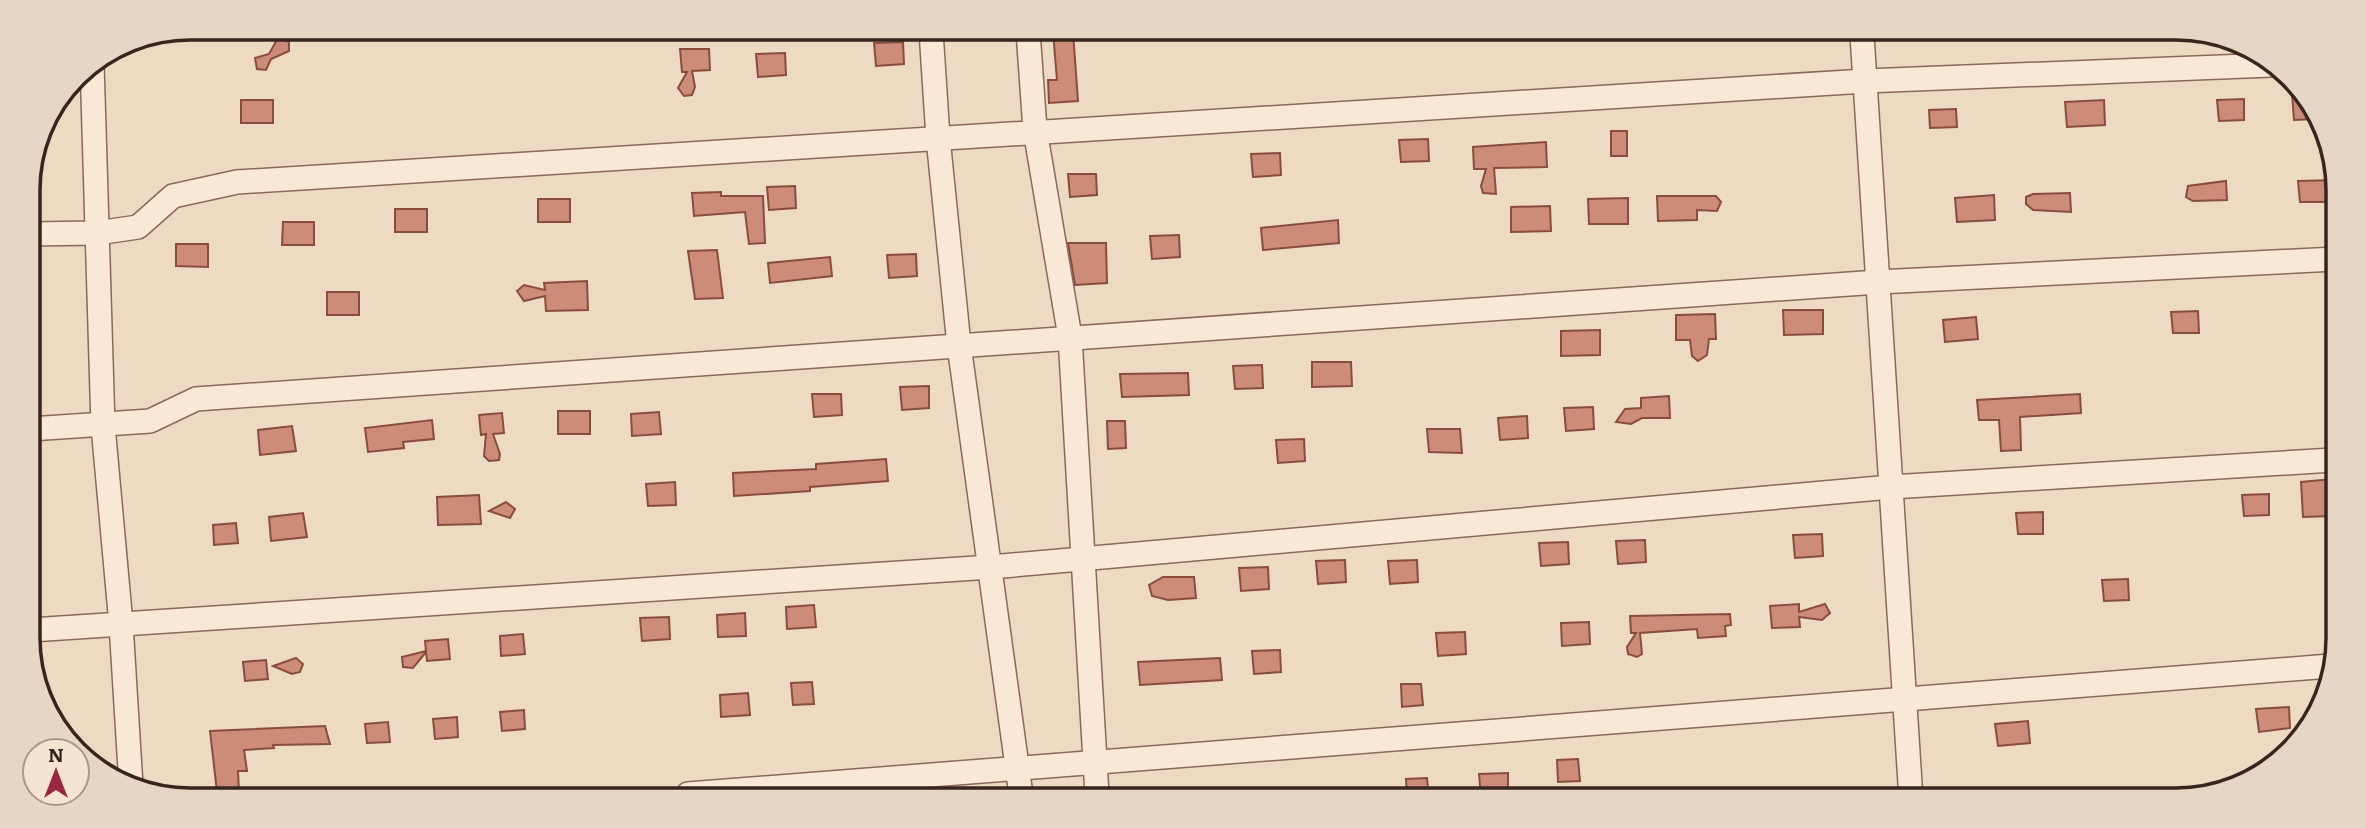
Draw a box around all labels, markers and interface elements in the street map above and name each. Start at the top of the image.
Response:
north arrow [21,737,91,807]
text: N [48,740,64,768]

